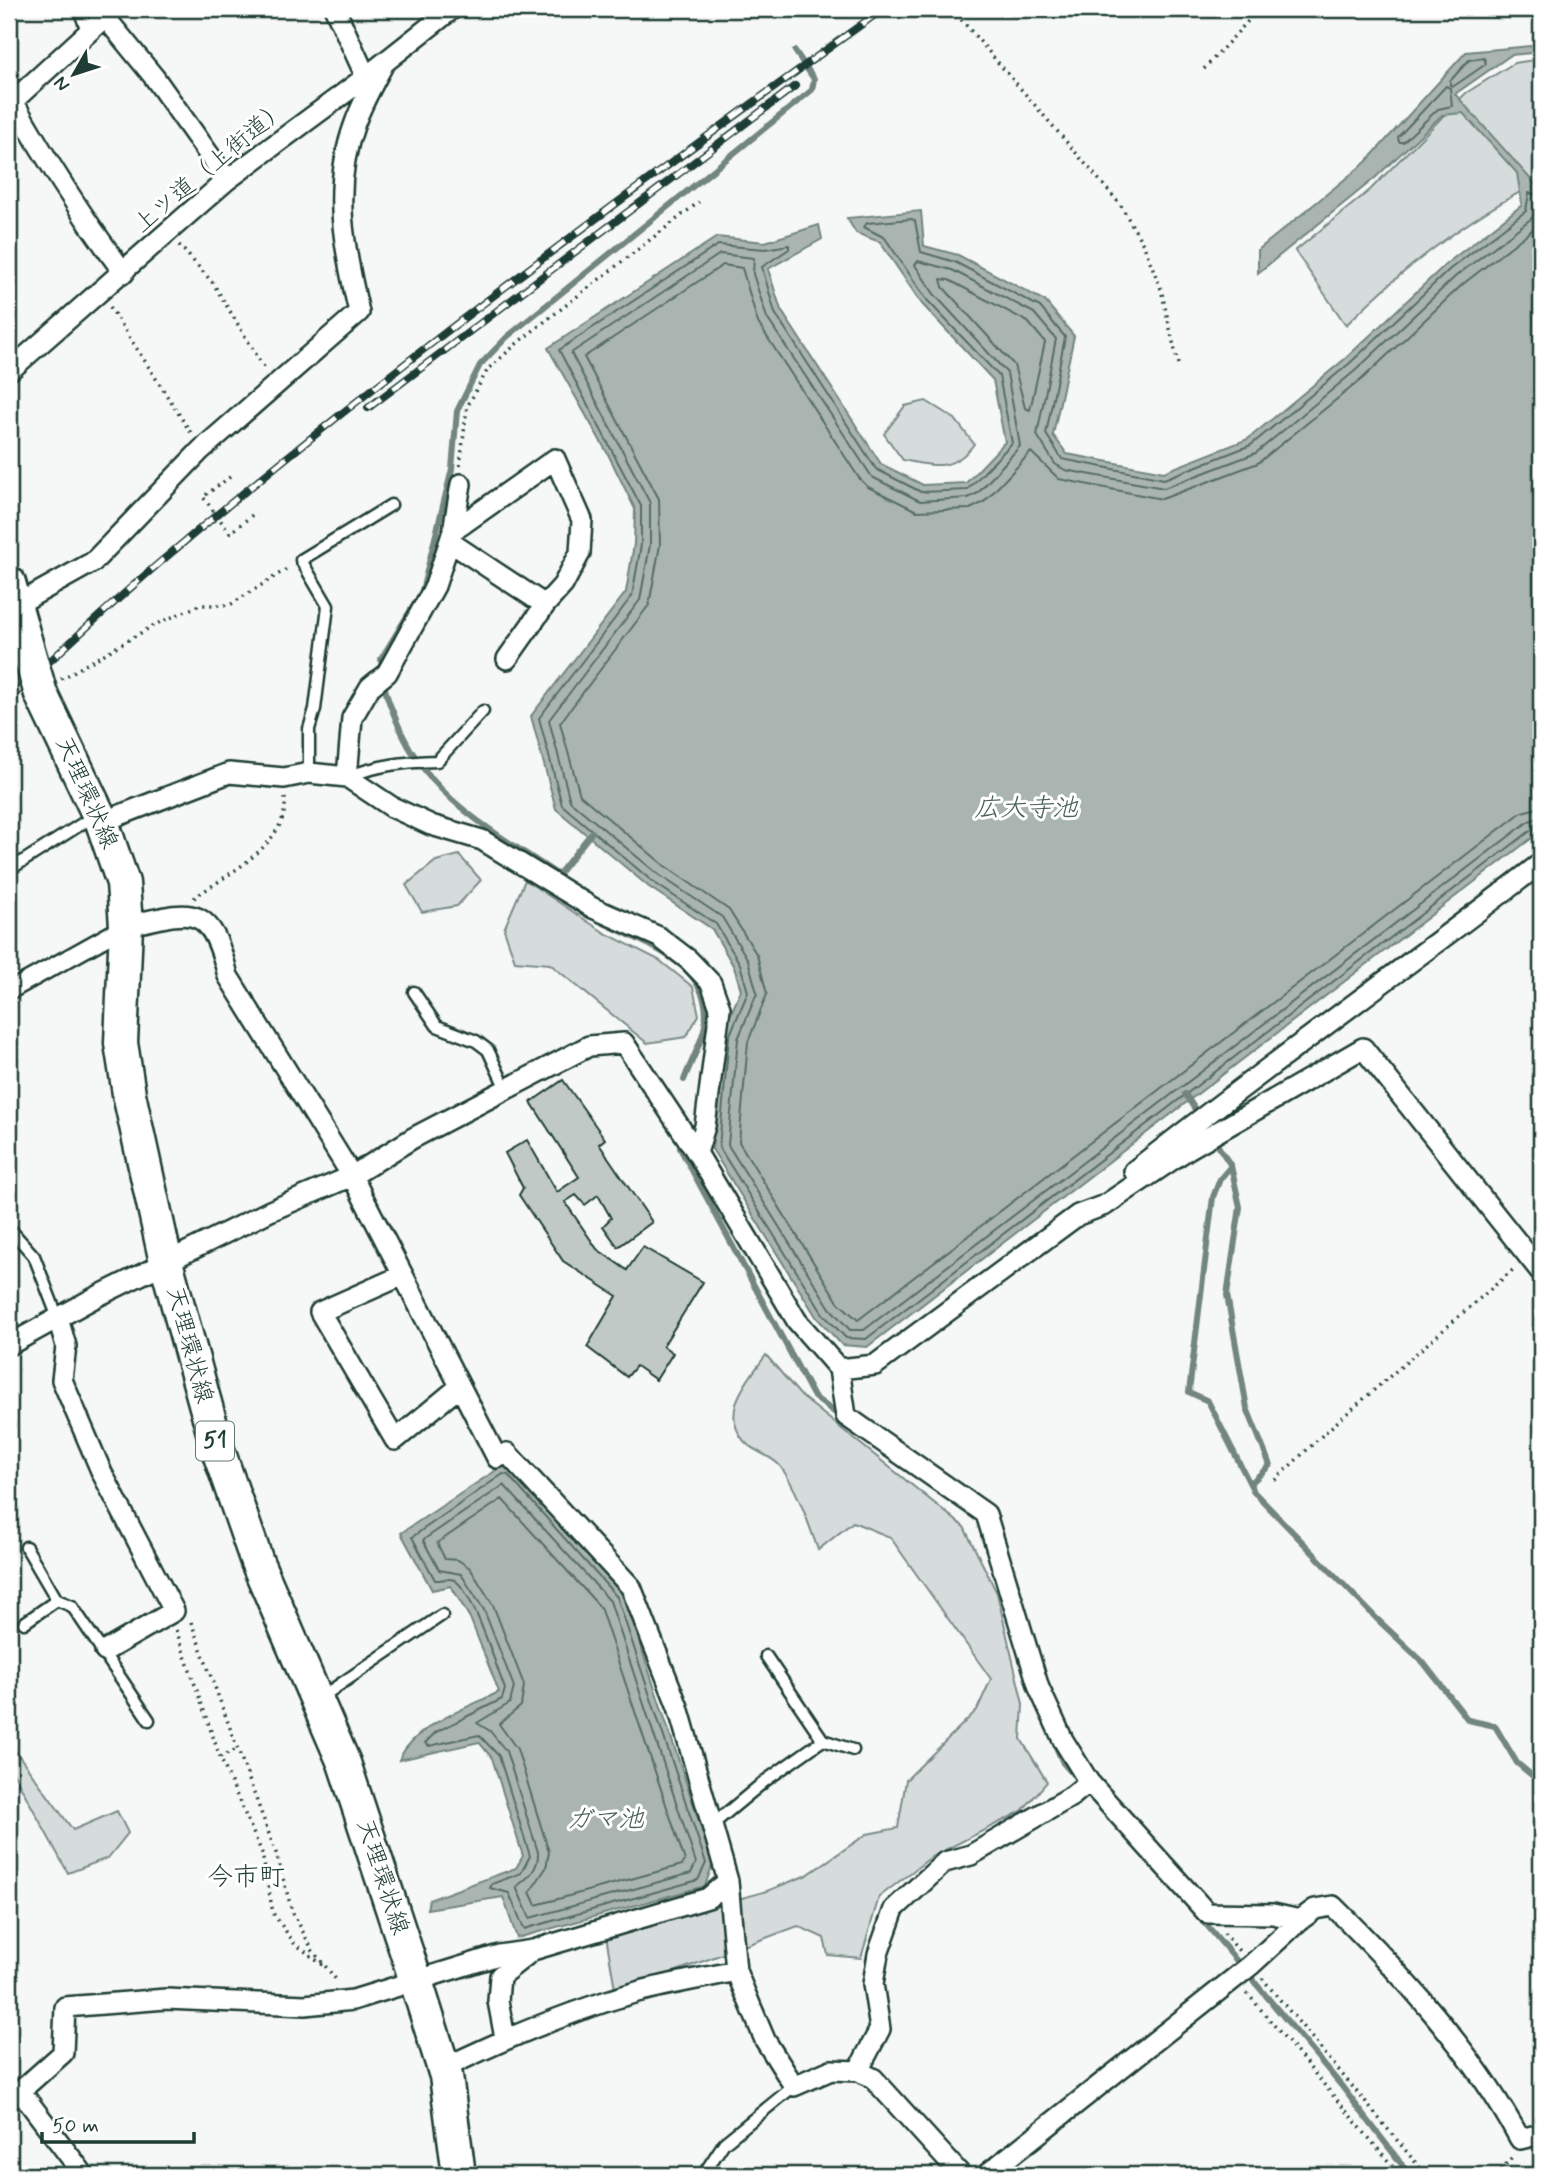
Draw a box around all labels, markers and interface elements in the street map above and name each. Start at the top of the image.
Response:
north arrow [38,38,108,108]
text: N [48,71,76,97]
street label: 上ツ道（上街道） [127,93,295,241]
street label: 天理環状線 [47,732,125,854]
water label: 広大寺池 [974,792,1079,826]
street label: 天理環状線 [158,1283,220,1407]
road number: 51 [196,1422,234,1460]
water label: ガマ池 [566,1803,645,1837]
street label: 天理環状線 [349,1815,415,1939]
district label: 今市町 [207,1861,285,1895]
scale bar [42,2100,194,2144]
text: 50 m [52,2112,99,2140]

